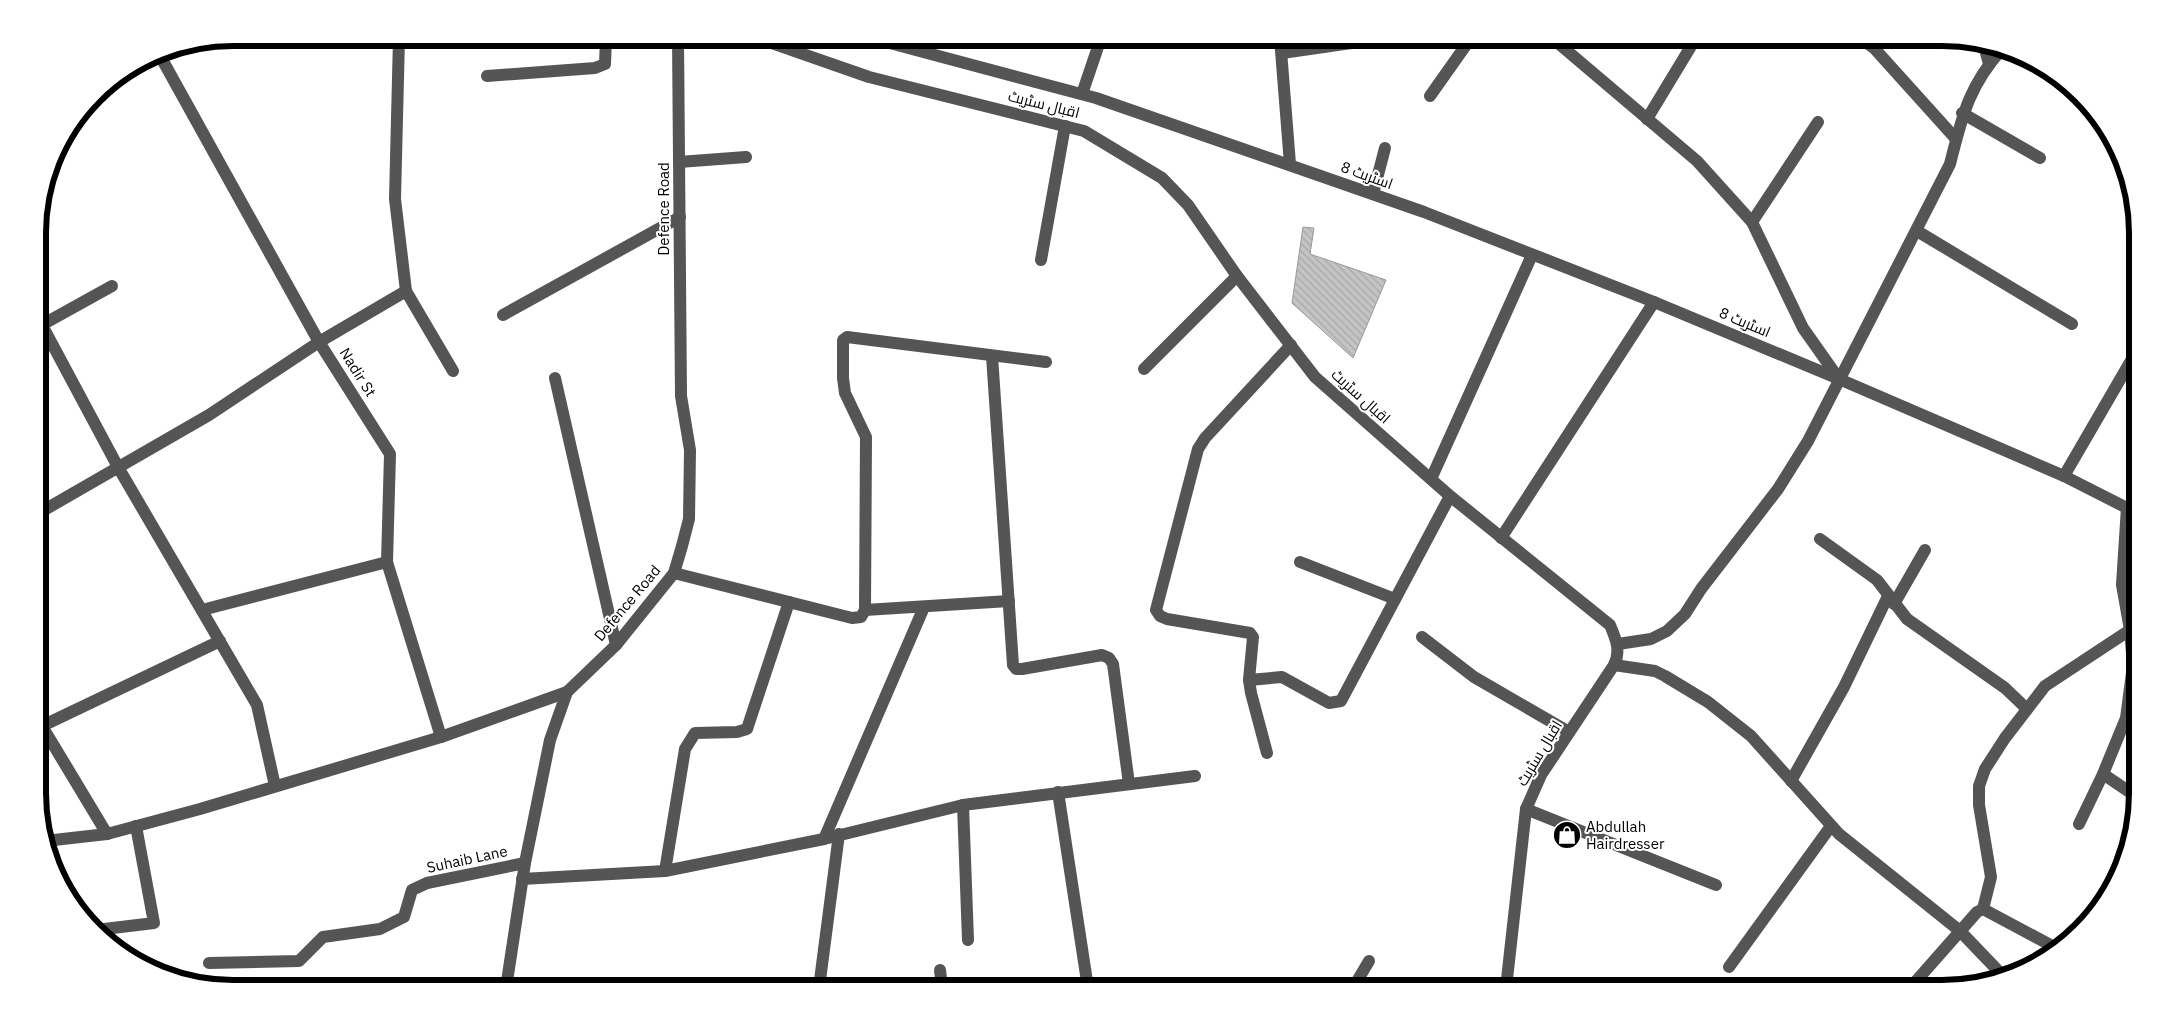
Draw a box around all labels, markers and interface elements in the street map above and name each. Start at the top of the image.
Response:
street label: اقبال سٹریٹ [1006,86,1082,122]
street label: اسٹریٹ 8 [1338,157,1396,193]
street label: Defence Road [654,162,673,256]
street label: اسٹریٹ 8 [1716,303,1774,341]
street label: Nadir St [336,344,380,400]
street label: اقبال سٹریٹ [1327,364,1395,428]
street label: Defence Road [590,561,664,645]
street label: اقبال سٹریٹ [1512,717,1566,789]
place label: Abdullah Hairdresser [1586,817,1665,853]
shop icon: Abdullah Hairdresser [1552,820,1582,850]
street label: Suhaib Lane [425,841,509,877]

